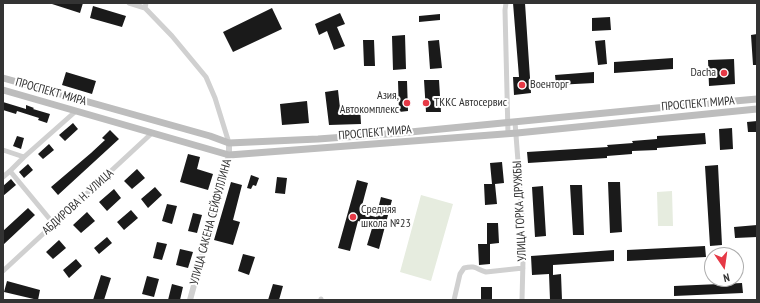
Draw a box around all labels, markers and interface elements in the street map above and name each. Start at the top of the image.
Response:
place label: Dacha [691,66,716,80]
marker: Dacha [719,68,729,78]
street label: ПРОСПЕКТ МИРА [14,75,88,109]
place label: Военторг [530,78,569,92]
marker: Военторг [517,80,527,90]
place label: Азия, Автокомплекс [340,89,399,117]
street label: ПРОСПЕКТ МИРА [661,94,735,114]
place label: ТККС Автосервис [434,96,507,110]
marker: Азия, Автокомплекс [402,98,412,108]
marker: ТККС Автосервис [421,98,431,108]
street label: ПРОСПЕКТ МИРА [338,123,412,143]
street label: УЛИЦА САКЕНА СЕЙФУЛЛИНА [187,157,235,287]
street label: УЛИЦА ГОРКА ДРУЖБЫ [510,160,530,262]
street label: АБДИРОВА Н. УЛИЦА [39,166,117,238]
place label: Средняя школа №23 [361,203,411,231]
marker: Средняя школа №23 [348,212,358,222]
north arrow [704,247,744,287]
text: N [722,270,731,285]

